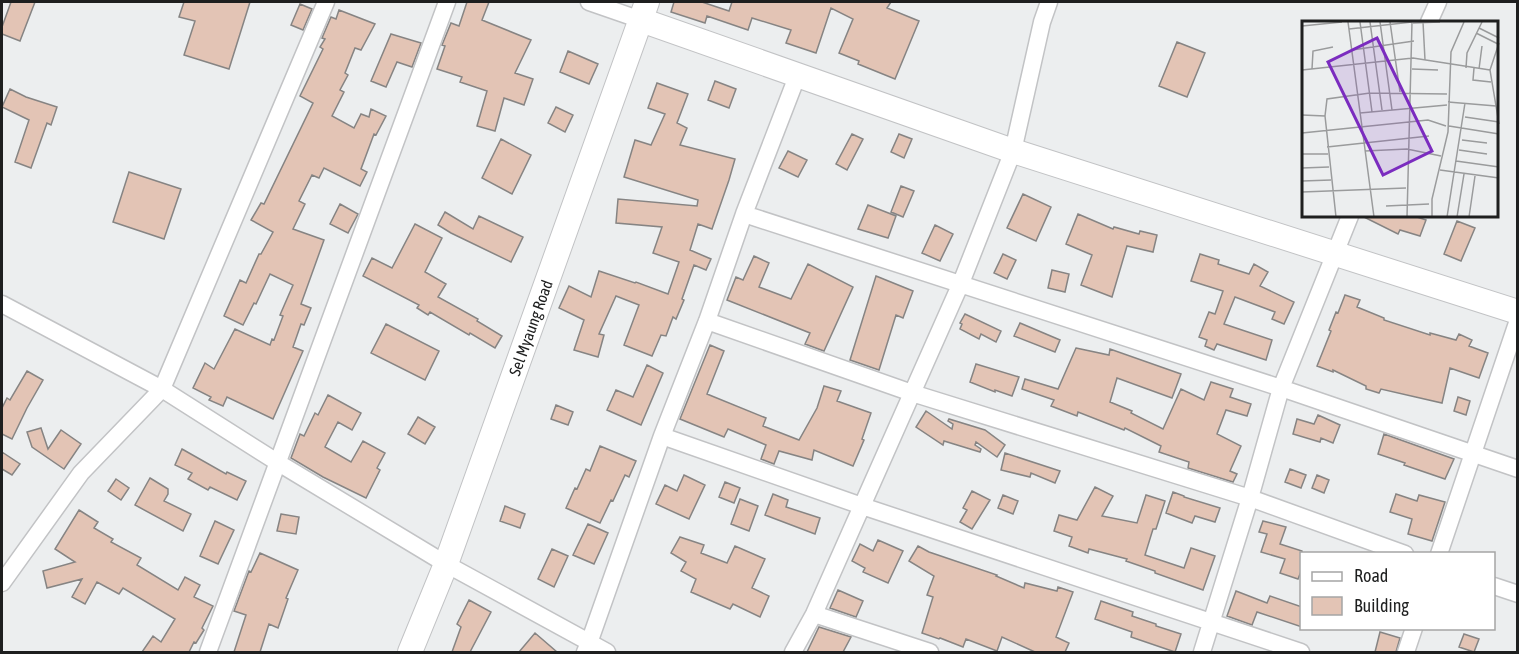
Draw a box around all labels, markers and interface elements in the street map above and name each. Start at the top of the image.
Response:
inset map [1302,21,1498,218]
street label: Sel Myaung Road [505,277,556,378]
legend [1300,552,1495,630]
text: Road [1354,565,1388,586]
text: Building [1354,595,1409,616]

